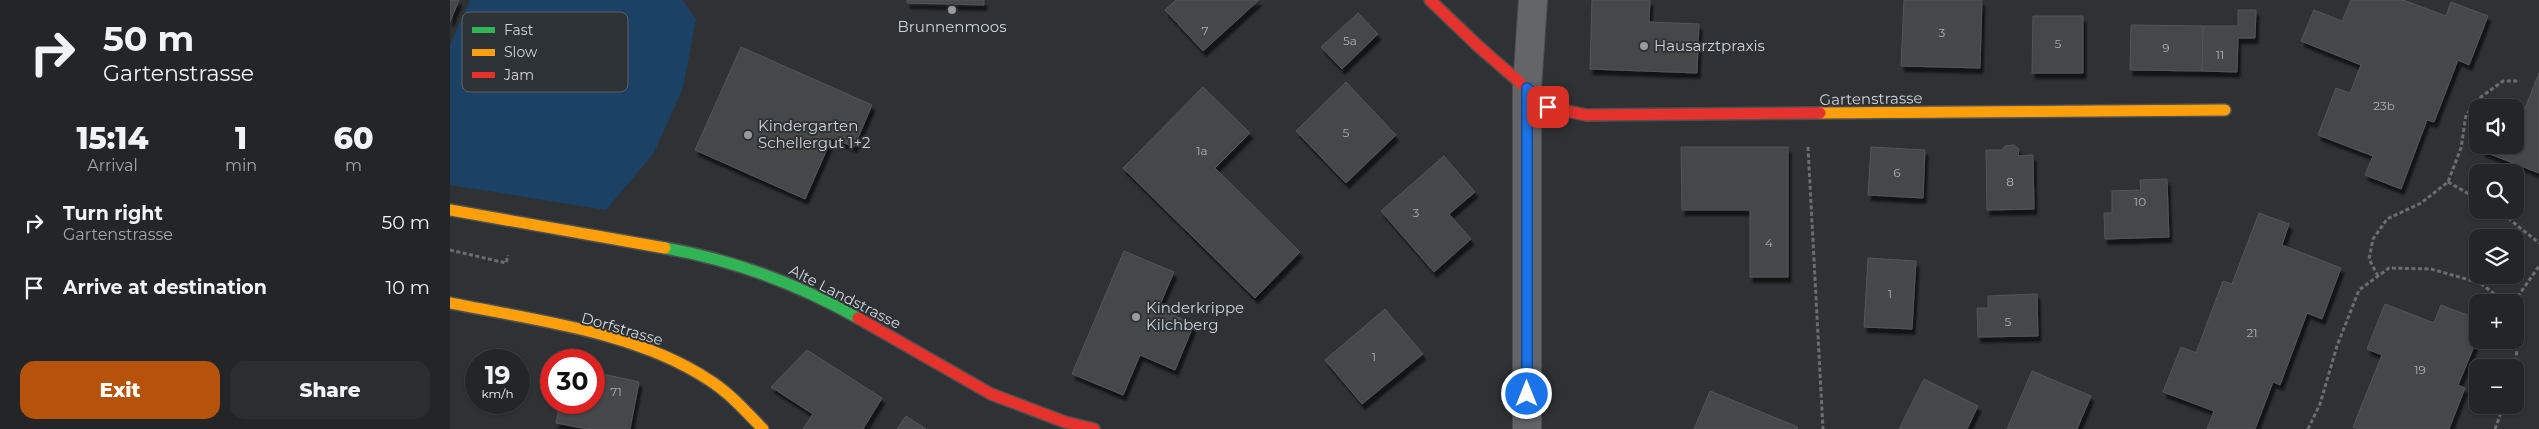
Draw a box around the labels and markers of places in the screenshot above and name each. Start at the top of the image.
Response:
marker: Brunnenmoos [946,4,958,16]
place label: Brunnenmoos [898,17,1006,36]
place label: Hausarztpraxis [1654,36,1765,55]
marker: Hausarztpraxis [1638,40,1650,52]
pin [1527,86,1569,128]
place label: Kindergarten Schellergut 1+2 [758,116,870,152]
marker: Kindergarten Schellergut 1+2 [742,129,754,141]
place label: Kinderkrippe Kilchberg [1146,298,1244,334]
marker: Kinderkrippe Kilchberg [1130,311,1142,323]

